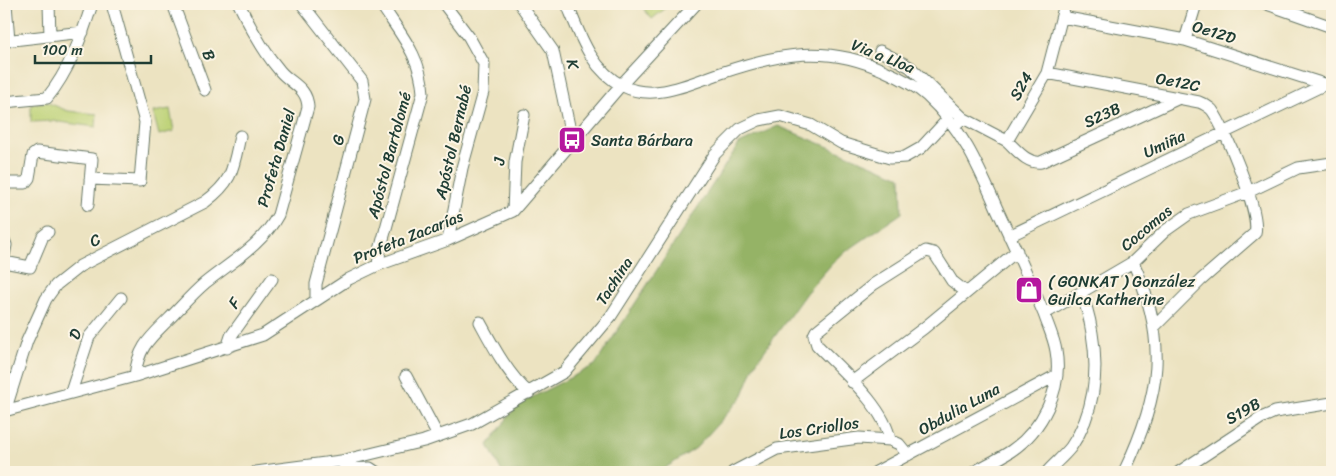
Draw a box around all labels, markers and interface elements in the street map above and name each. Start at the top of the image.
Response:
street label: Oe12D [1189,12,1240,52]
street label: Via a Lloa [847,30,920,82]
scale bar [35,32,151,64]
text: 100 m [42,37,83,63]
street label: B [194,45,224,65]
street label: K [558,56,589,73]
street label: Oe12C [1153,64,1203,100]
street label: S24 [1001,66,1041,106]
street label: Apóstol Bernabé [426,82,480,203]
street label: Apóstol Bartolomé [358,88,420,222]
street label: S23B [1079,94,1125,136]
street label: Profeta Daniel [248,105,304,211]
street label: Umiña [1138,121,1191,166]
bus stop icon: Santa Bárbara [557,125,587,155]
place label: Santa Bárbara [591,126,693,155]
street label: G [323,132,353,148]
street label: J [484,155,514,167]
street label: Cocomas [1113,197,1179,259]
street label: Profeta Zacarías [349,202,468,272]
street label: C [84,225,106,255]
street label: Tachina [587,251,641,311]
place label: ( GONKAT ) González Guilca Katherine [1048,267,1195,314]
shop icon: ( GONKAT ) González Guilca Katherine [1014,275,1044,305]
street label: F [220,290,249,315]
street label: D [60,323,90,344]
street label: Obdulia Luna [913,374,1006,443]
street label: S19B [1220,389,1266,433]
street label: Los Criollos [777,408,862,448]

